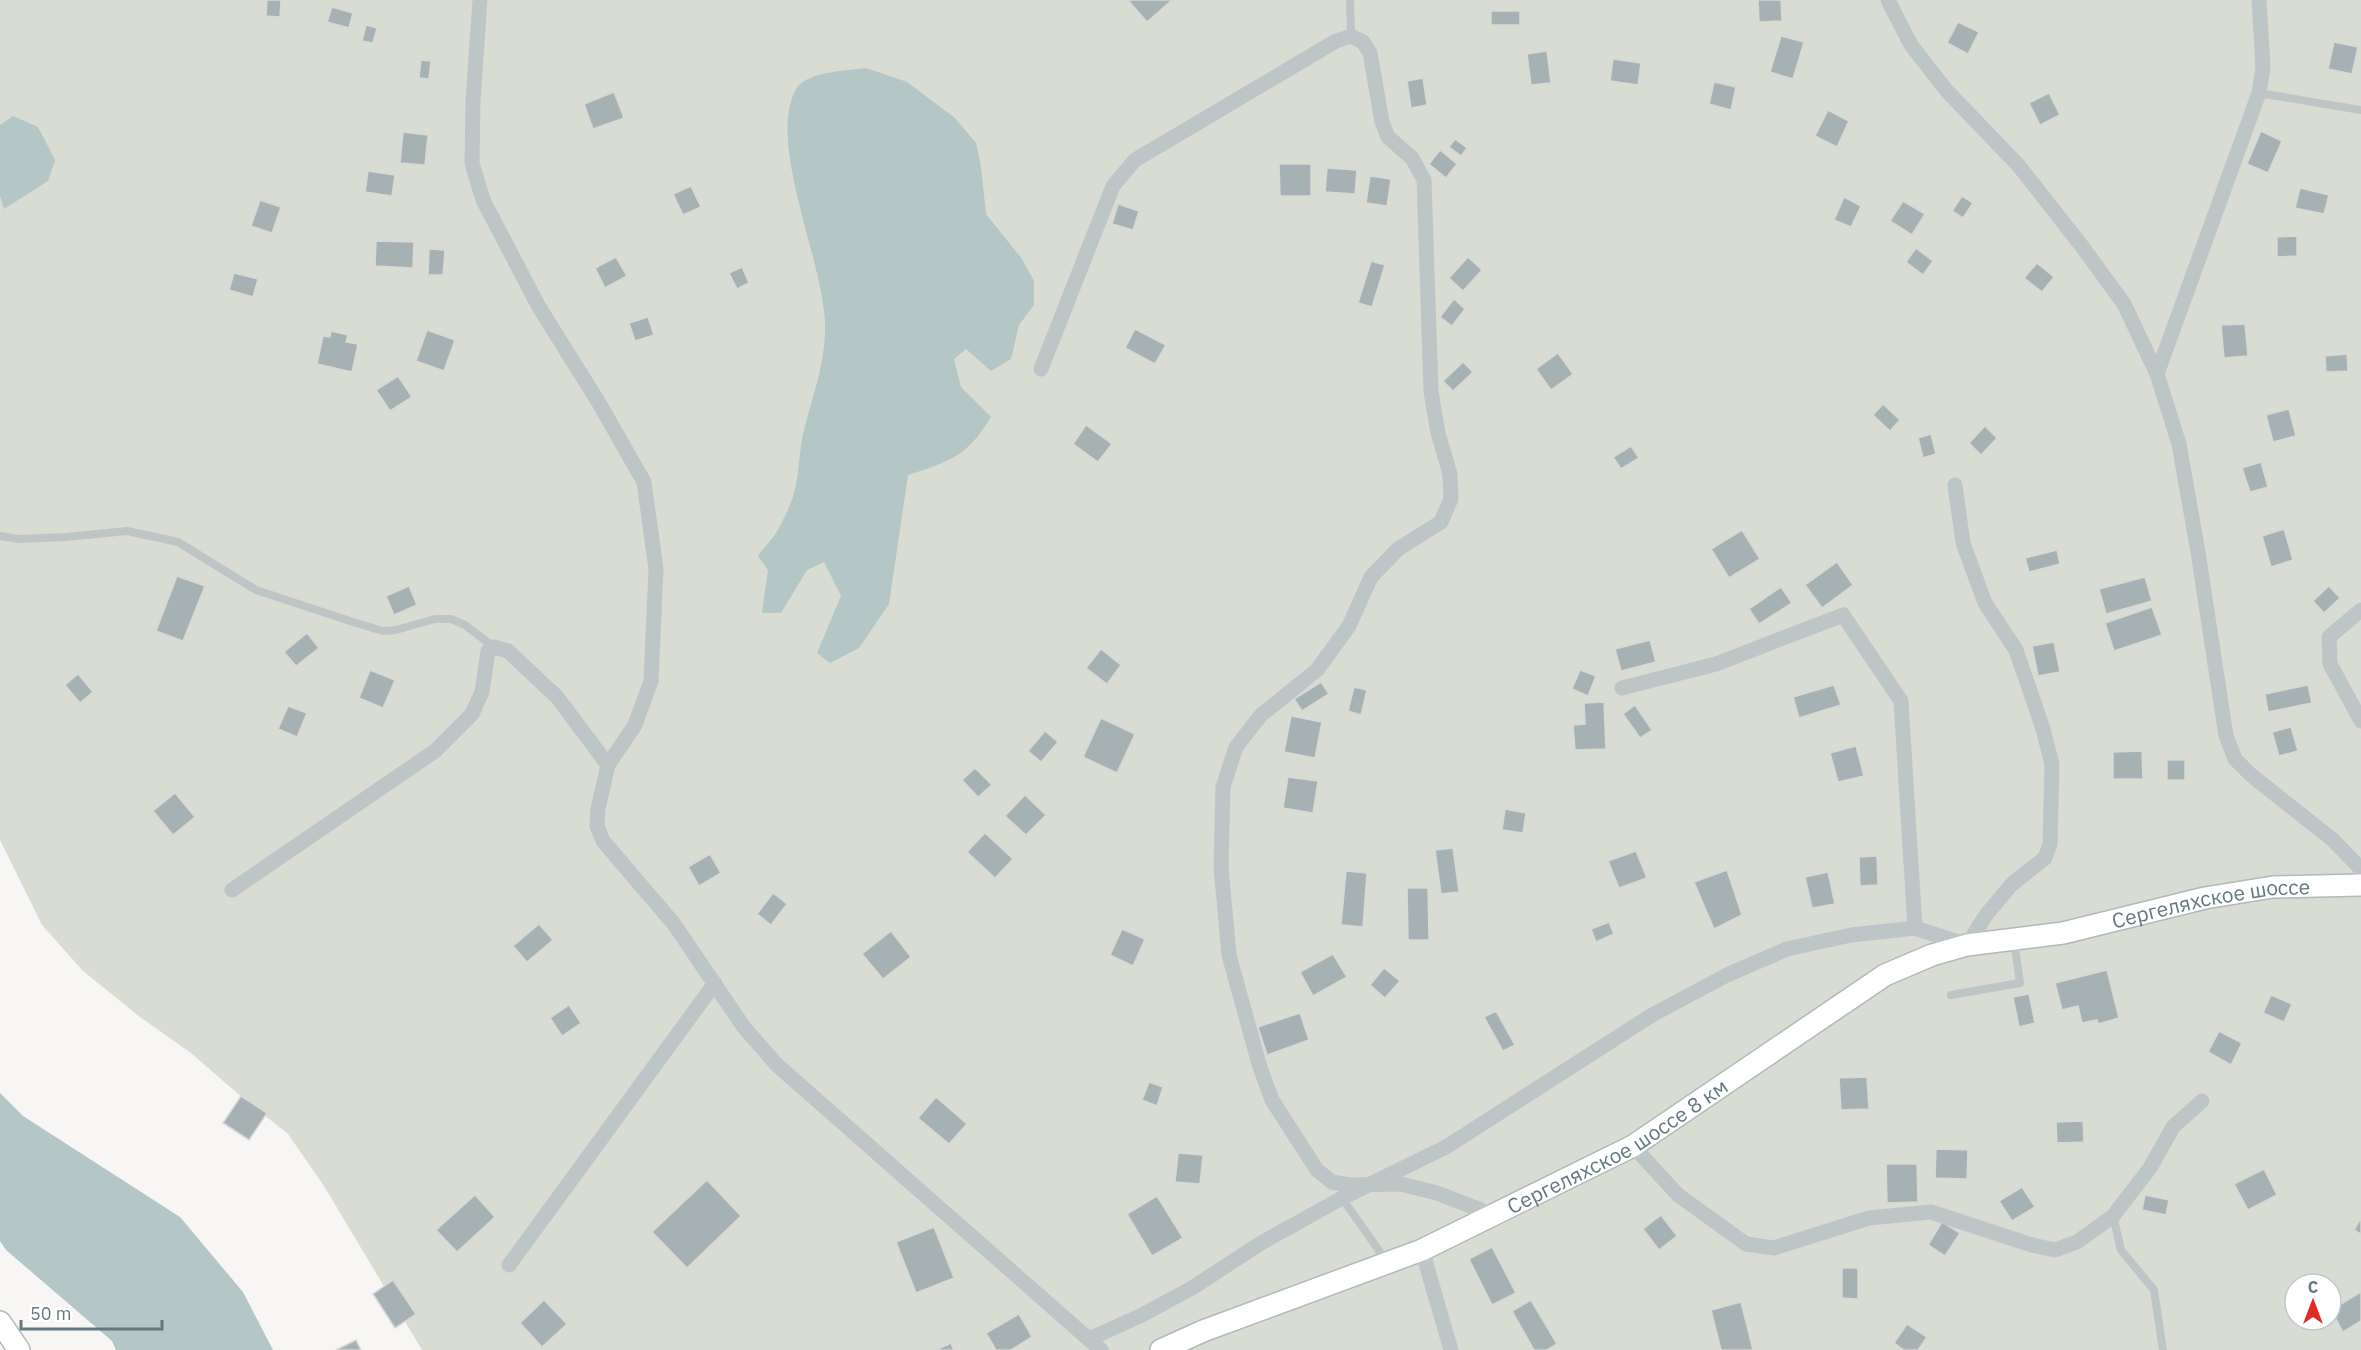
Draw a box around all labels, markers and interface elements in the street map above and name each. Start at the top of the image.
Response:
street label: Сергеляхское шоссе [2109,872,2310,934]
street label: Сергеляхское шоссе 8 км [1502,1072,1733,1220]
north arrow [2283,1272,2343,1332]
text: С [2308,1277,2318,1297]
scale bar [21,1293,162,1331]
text: 50 m [30,1302,72,1325]

